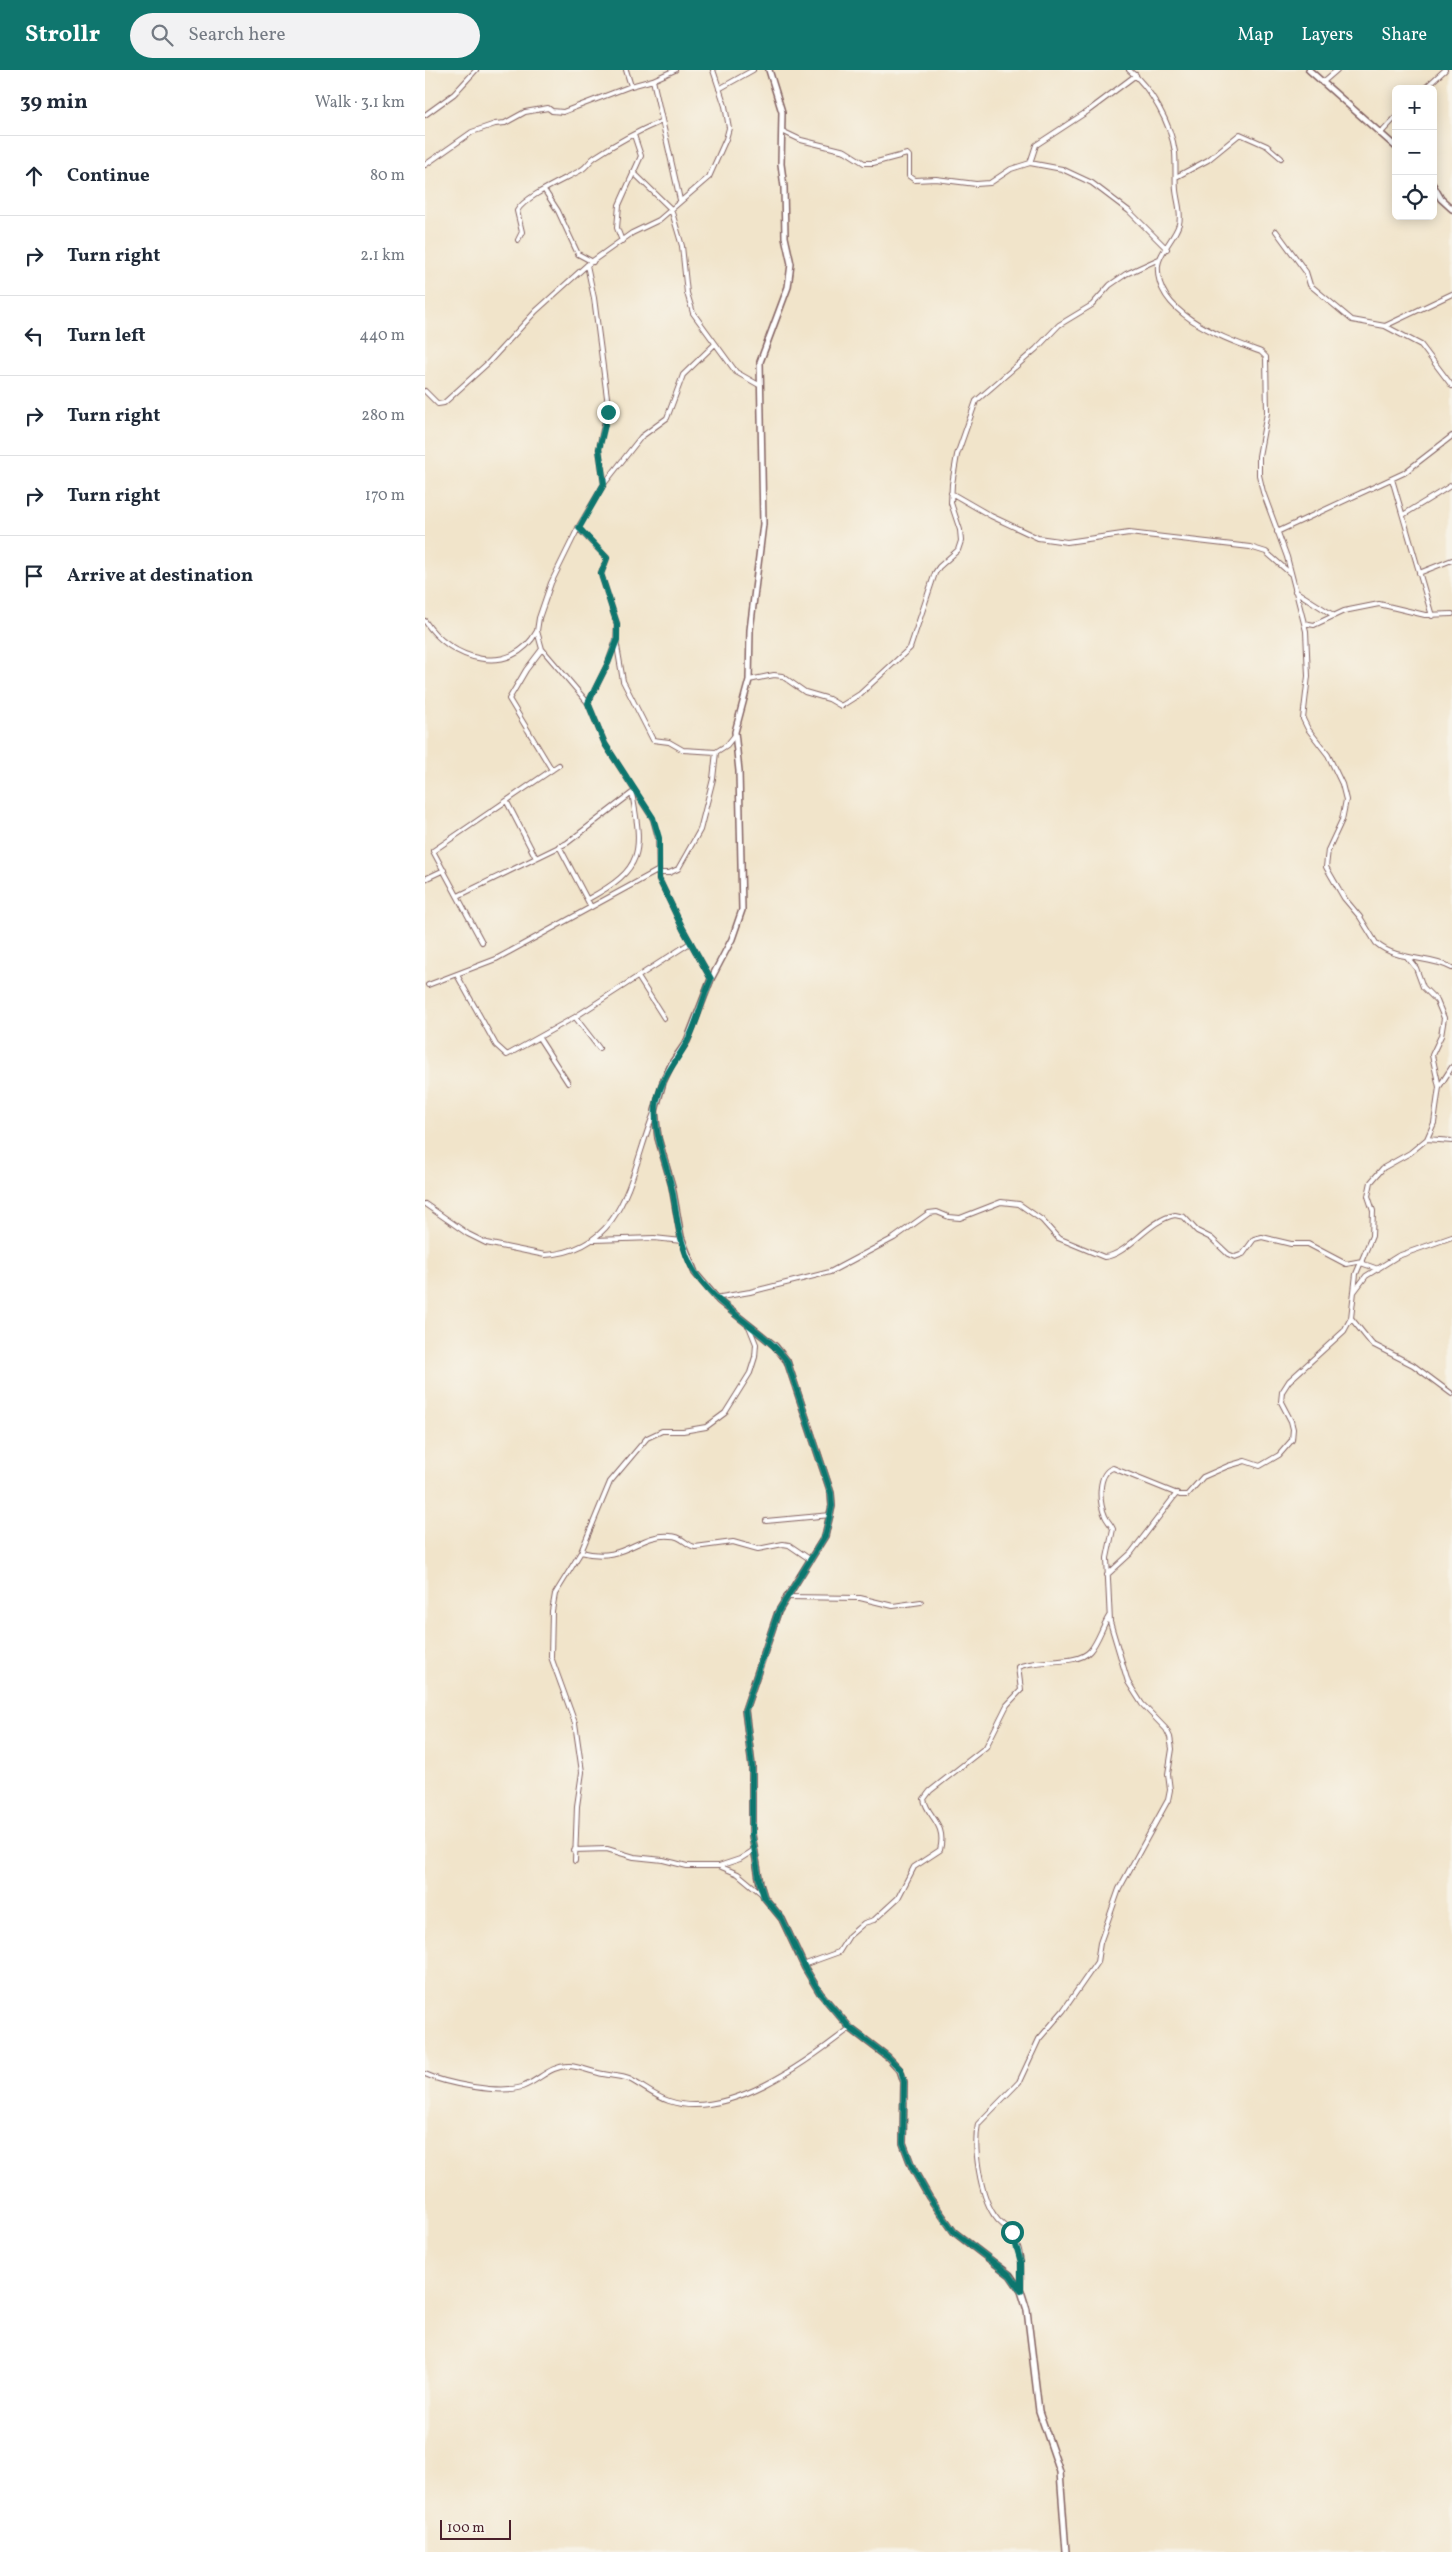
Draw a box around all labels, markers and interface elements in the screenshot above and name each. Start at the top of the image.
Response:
search box [130,13,480,58]
text: Strollr [25,18,100,52]
icon: search [148,21,176,49]
text: Search here [188,22,286,48]
text: Map [1237,23,1273,48]
text: Layers [1301,23,1353,48]
text: Share [1381,23,1427,48]
map controls [1392,85,1437,220]
button: + [1392,85,1437,130]
text: 39 min [20,88,88,117]
text: Walk · 3.1 km [315,92,405,114]
button: − [1392,130,1437,175]
icon: ahead [20,162,48,190]
text: Continue [67,163,150,189]
text: 80 m [370,165,405,187]
button: locate [1392,175,1437,220]
icon: right [20,242,48,270]
text: Turn right [67,243,160,269]
text: 2.1 km [360,245,405,267]
icon: left [20,322,48,350]
text: Turn left [67,323,146,349]
text: 440 m [359,325,405,347]
route end [597,401,620,424]
icon: right [20,402,48,430]
text: Turn right [67,403,160,429]
text: 280 m [361,405,405,427]
icon: right [20,482,48,510]
text: Turn right [67,483,160,509]
text: 170 m [365,485,405,507]
icon: arrive [20,562,48,590]
text: Arrive at destination [67,563,253,589]
route start [1001,2221,1024,2244]
scale bar [440,2517,511,2540]
text: 100 m [447,2519,485,2538]

